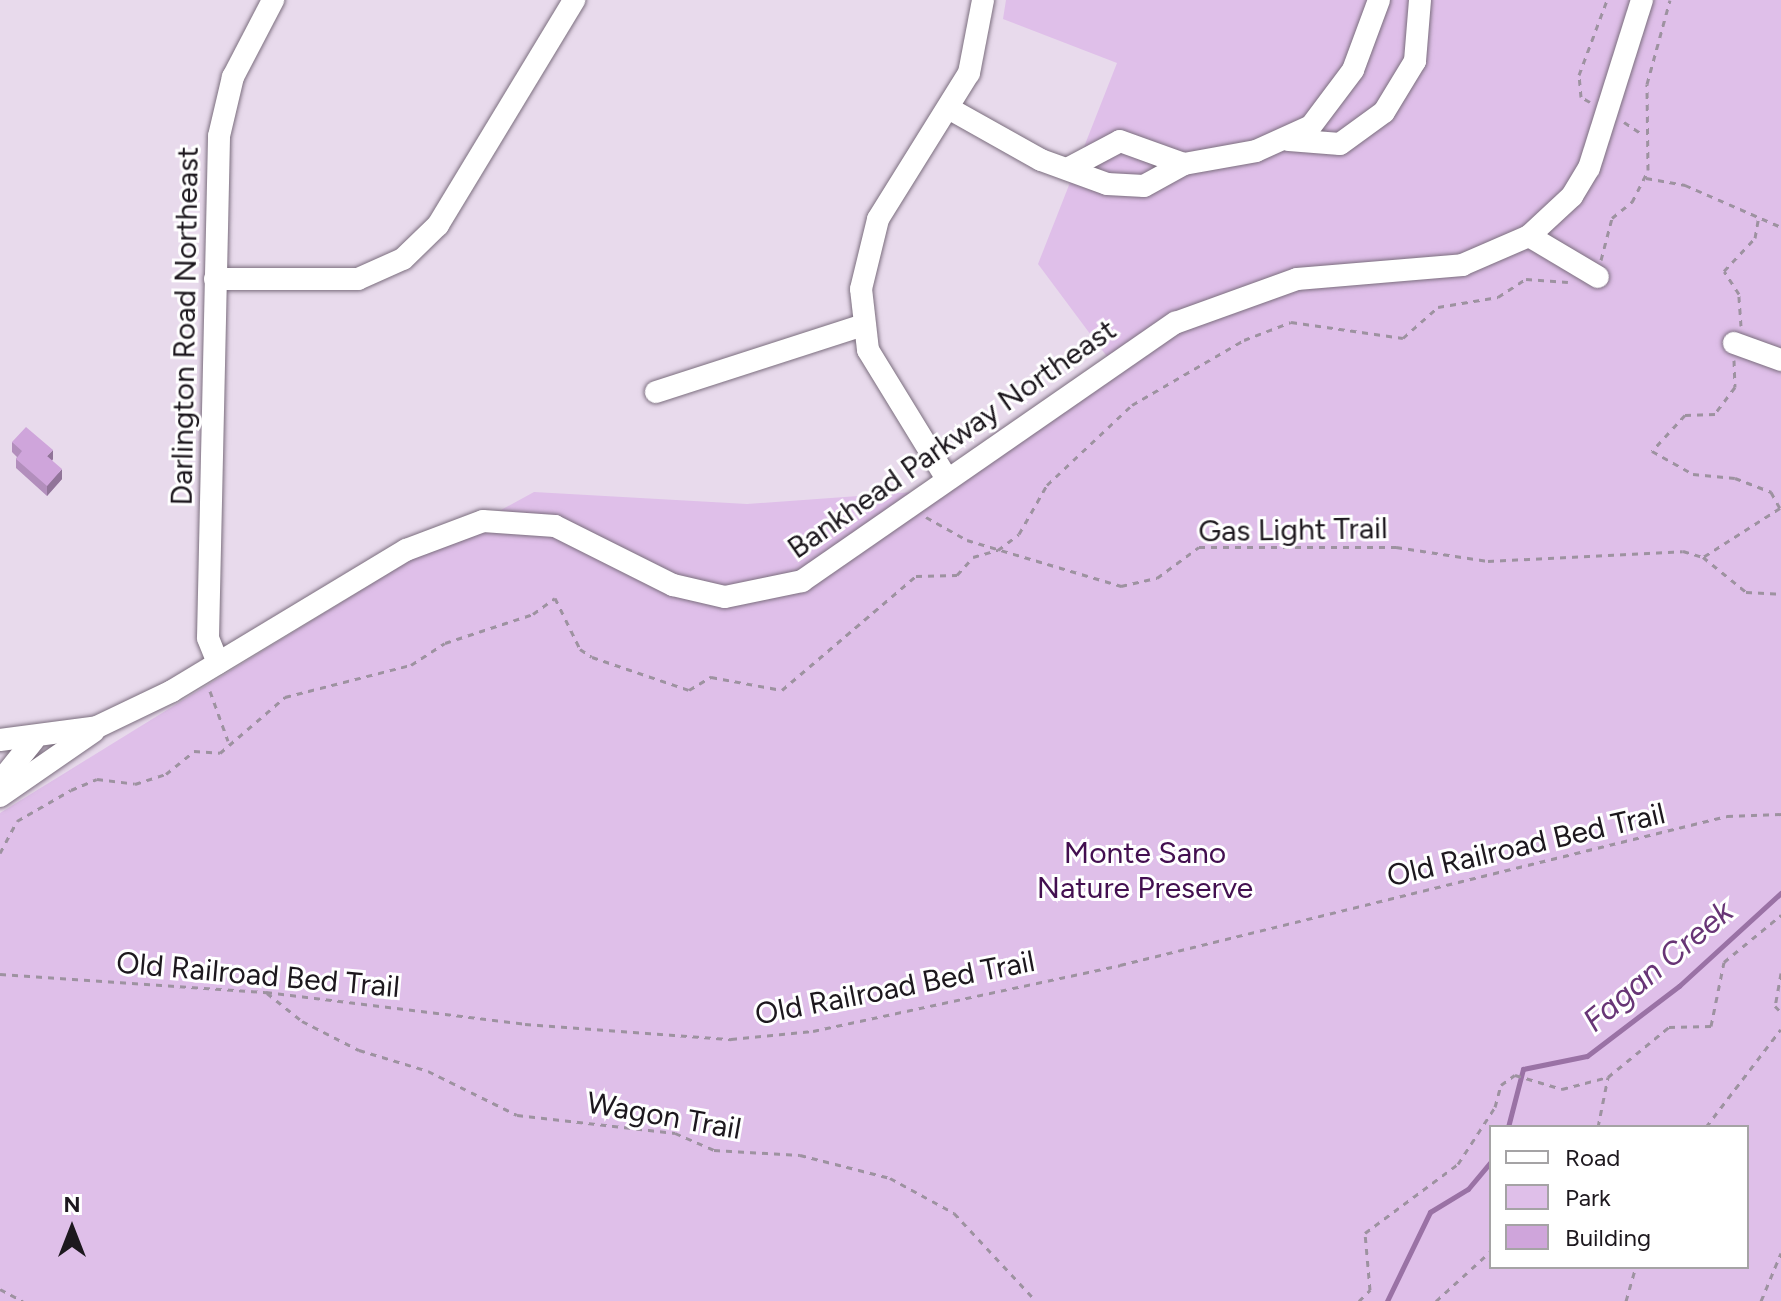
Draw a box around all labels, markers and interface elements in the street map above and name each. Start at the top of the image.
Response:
street label: Darlington Road Northeast [164,146,206,506]
street label: Bankhead Parkway Northeast [781,312,1123,566]
street label: Gas Light Trail [1198,510,1388,550]
street label: Old Railroad Bed Trail [1383,795,1669,895]
park label: Monte Sano Nature Preserve [1037,835,1253,906]
water label: Fagan Creek [1575,892,1741,1040]
street label: Old Railroad Bed Trail [752,943,1038,1033]
street label: Old Railroad Bed Trail [115,945,401,1005]
street label: Wagon Trail [584,1085,744,1147]
legend [1489,1125,1749,1269]
text: Road [1565,1143,1620,1172]
text: Park [1565,1183,1611,1212]
north arrow [32,1189,112,1269]
text: N [63,1191,81,1218]
text: Building [1565,1223,1651,1252]

